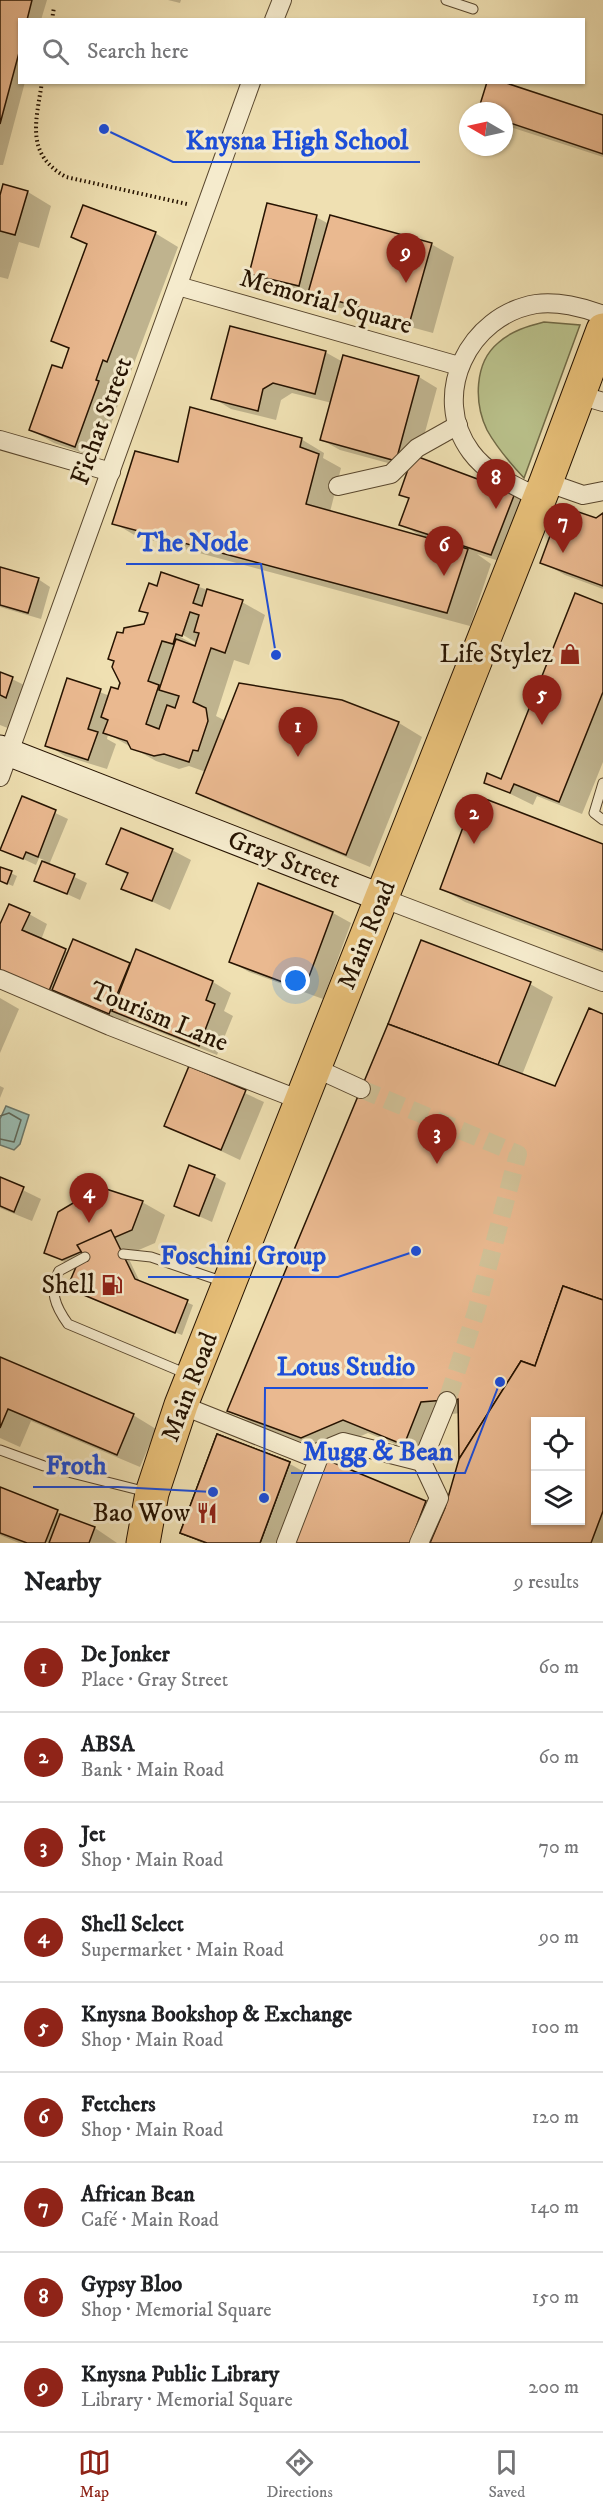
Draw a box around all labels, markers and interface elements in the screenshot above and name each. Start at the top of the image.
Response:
search box [18,18,585,84]
icon: search [39,35,72,68]
text: Search here [87,38,189,65]
north arrow [459,102,513,156]
callout: Knysna High School [173,117,420,162]
text: Knysna High School [186,124,409,158]
pin: 9 [386,234,426,283]
street label: Memorial Square [236,262,416,342]
street label: Fichat Street [64,352,140,490]
pin: 8 [476,460,516,509]
pin: 7 [544,504,582,553]
callout: The Node [126,519,261,564]
text: The Node [137,526,248,560]
pin: 6 [424,526,464,576]
place label: Life Stylez [439,638,553,671]
shop icon: Life Stylez [558,642,582,666]
pin: 5 [522,676,562,725]
pin: 1 [278,708,318,757]
pin: 2 [454,794,494,844]
street label: Gray Street [223,823,345,897]
street label: Main Road [330,876,404,994]
your location [281,966,310,995]
street label: Tourism Lane [85,974,233,1060]
pin: 3 [418,1114,456,1164]
pin: 4 [70,1174,109,1223]
callout: Foschini Group [148,1232,338,1277]
text: Foschini Group [160,1239,326,1273]
place label: Shell [41,1269,95,1302]
fuel station icon: Shell [100,1273,124,1297]
street label: Main Road [154,1328,226,1446]
callout: Lotus Studio [265,1343,428,1388]
text: Lotus Studio [277,1350,415,1384]
map controls [531,1417,585,1525]
button: locate [531,1417,585,1471]
callout: Mugg & Bean [291,1428,465,1473]
text: Mugg & Bean [303,1435,454,1469]
callout: Froth [33,1442,118,1487]
text: Froth [45,1449,107,1483]
button: layers [531,1471,585,1525]
place label: Bao Wow [93,1497,190,1530]
restaurant icon: Bao Wow [195,1501,219,1525]
text: Nearby [24,1566,101,1599]
text: 9 results [514,1570,579,1595]
text: De Jonker [81,1641,170,1668]
text: 1 [40,1655,47,1680]
text: 60 m [539,1655,579,1680]
text: Place · Gray Street [81,1668,228,1693]
text: ABSA [81,1731,134,1758]
text: 2 [39,1745,48,1770]
text: 60 m [539,1745,579,1770]
text: Bank · Main Road [81,1758,224,1783]
text: Jet [81,1821,106,1848]
text: 3 [40,1835,47,1860]
text: 70 m [538,1835,579,1860]
text: Shop · Main Road [81,1848,223,1873]
text: Shell Select [81,1911,184,1938]
text: 4 [38,1925,49,1950]
text: 90 m [539,1925,579,1950]
text: Supermarket · Main Road [81,1938,284,1963]
text: Knysna Bookshop & Exchange [81,2001,352,2028]
text: 5 [39,2015,48,2040]
text: 100 m [531,2015,579,2040]
text: Shop · Main Road [81,2028,223,2053]
text: Fetchers [81,2091,156,2118]
text: 6 [38,2105,49,2130]
text: 120 m [532,2105,579,2130]
text: Shop · Main Road [81,2118,223,2143]
text: African Bean [81,2181,195,2208]
text: 7 [38,2195,49,2220]
text: 140 m [530,2195,579,2220]
text: Café · Main Road [81,2208,219,2233]
text: Gypsy Bloo [81,2271,182,2298]
text: 8 [38,2285,49,2310]
text: 150 m [532,2285,579,2310]
text: Shop · Memorial Square [81,2298,272,2323]
text: Knysna Public Library [81,2361,279,2388]
text: 9 [39,2375,48,2400]
text: 200 m [528,2375,579,2400]
text: Library · Memorial Square [81,2388,293,2413]
tab: Map [78,2446,111,2502]
tab: Directions [266,2446,333,2502]
tab: Saved [488,2446,525,2502]

